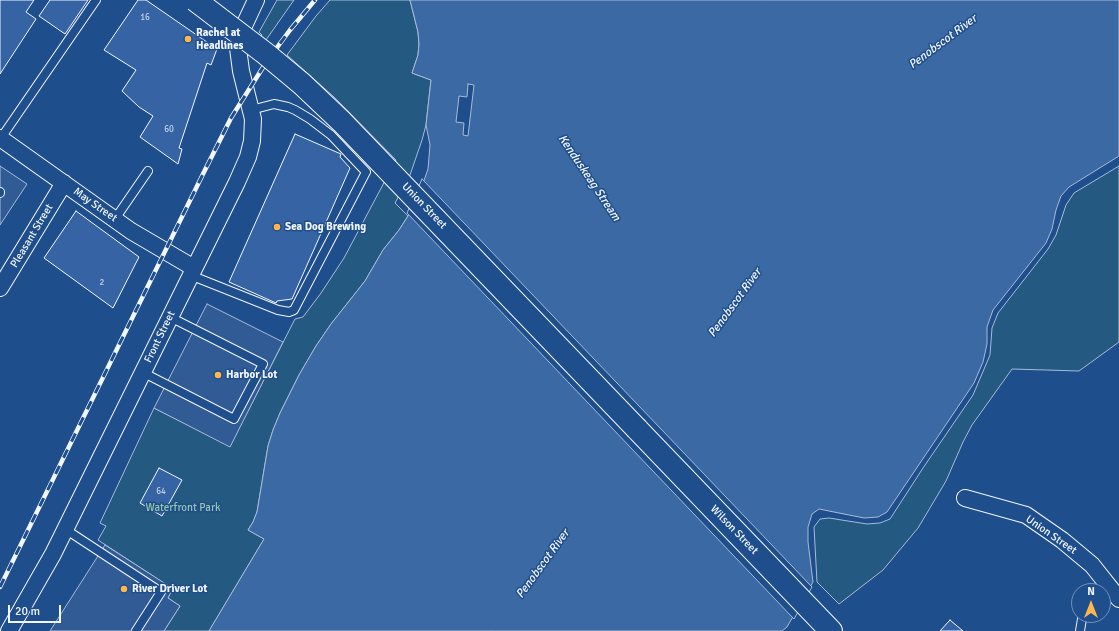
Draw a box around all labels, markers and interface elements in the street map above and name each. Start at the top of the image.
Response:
water label: Penobscot River [906,12,980,72]
house number: 16 [140,13,150,23]
place label: Rachel at Headlines [196,26,243,52]
marker: Rachel at Headlines [183,34,193,44]
house number: 60 [164,125,174,135]
water label: Kenduskeag Stream [555,132,623,224]
street label: Union Street [399,180,449,232]
street label: May Street [71,185,119,225]
street label: Pleasant Street [8,202,56,270]
place label: Sea Dog Brewing [285,220,366,234]
marker: Sea Dog Brewing [272,222,282,232]
water label: Penobscot River [705,266,765,340]
house number: 2 [100,278,104,288]
street label: Front Street [142,309,178,365]
place label: Harbor Lot [226,368,277,382]
marker: Harbor Lot [213,370,223,380]
house number: 64 [156,487,166,497]
park label: Waterfront Park [146,501,220,515]
street label: Wilson Street [707,503,761,557]
street label: Union Street [1023,513,1079,557]
water label: Penobscot River [513,527,573,601]
place label: River Driver Lot [132,582,207,596]
north arrow [1071,583,1111,623]
marker: River Driver Lot [119,584,129,594]
text: N [1087,585,1095,598]
scale bar [10,597,63,623]
text: 20 m [15,604,40,619]

